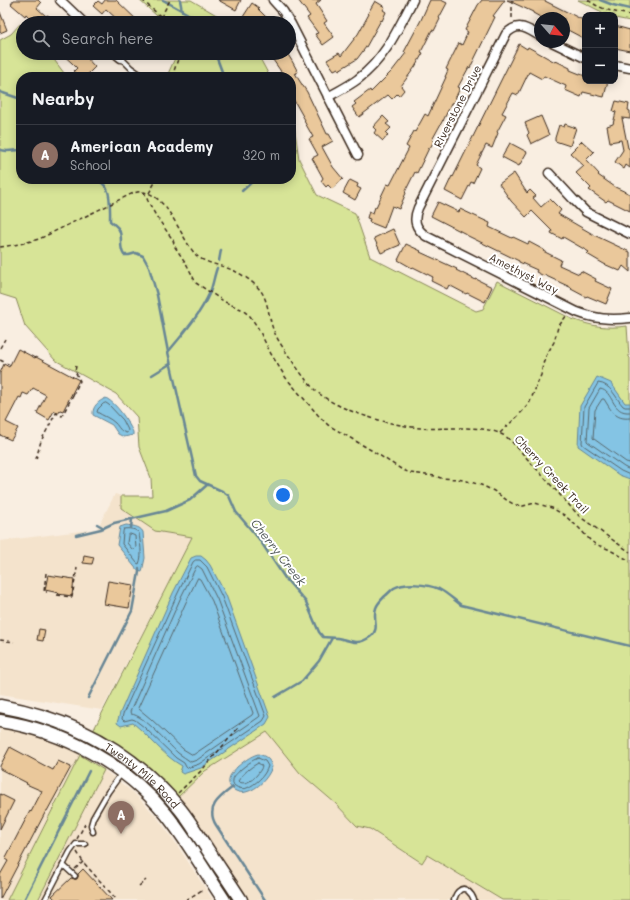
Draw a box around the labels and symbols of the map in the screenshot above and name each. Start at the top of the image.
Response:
north arrow [534,12,570,48]
street label: Riverstone Drive [430,62,484,150]
street label: Amethyst Way [487,249,561,297]
street label: Cherry Creek Trail [512,432,592,516]
your location [273,485,293,505]
water label: Cherry Creek [248,515,311,589]
street label: Twenty Mile Road [102,738,183,811]
pin: A [108,801,134,834]

